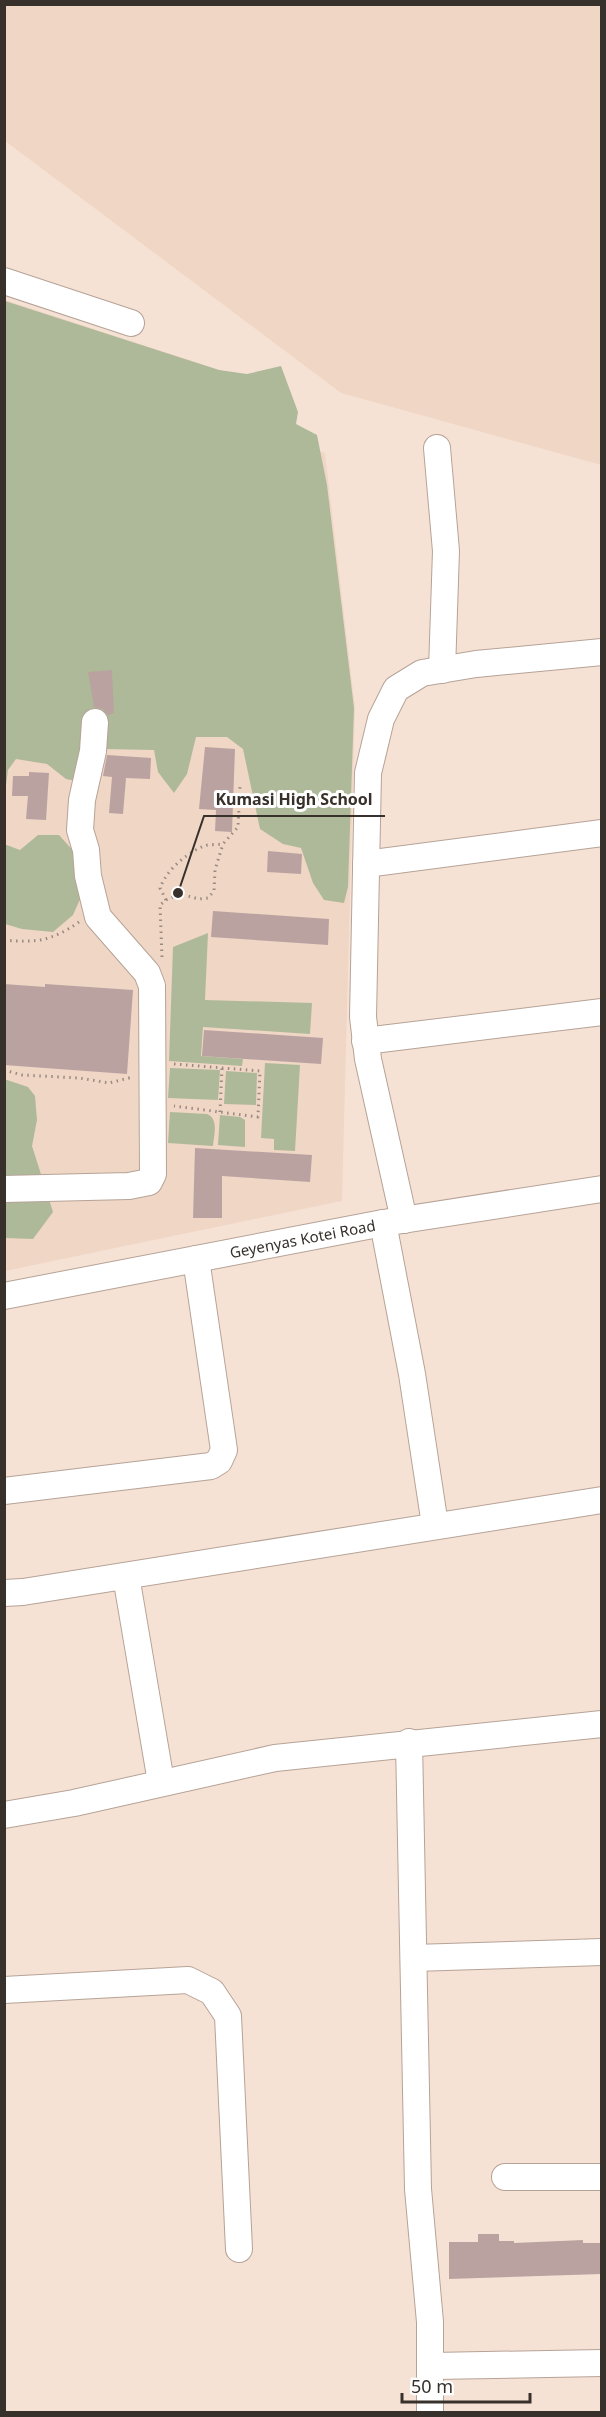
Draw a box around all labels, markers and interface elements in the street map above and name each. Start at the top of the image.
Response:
callout: Kumasi High School [204,782,385,816]
text: Kumasi High School [215,788,373,810]
street label: Geyenyas Kotei Road [228,1215,377,1262]
scale bar [402,2366,530,2404]
text: 50 m [411,2374,453,2398]

